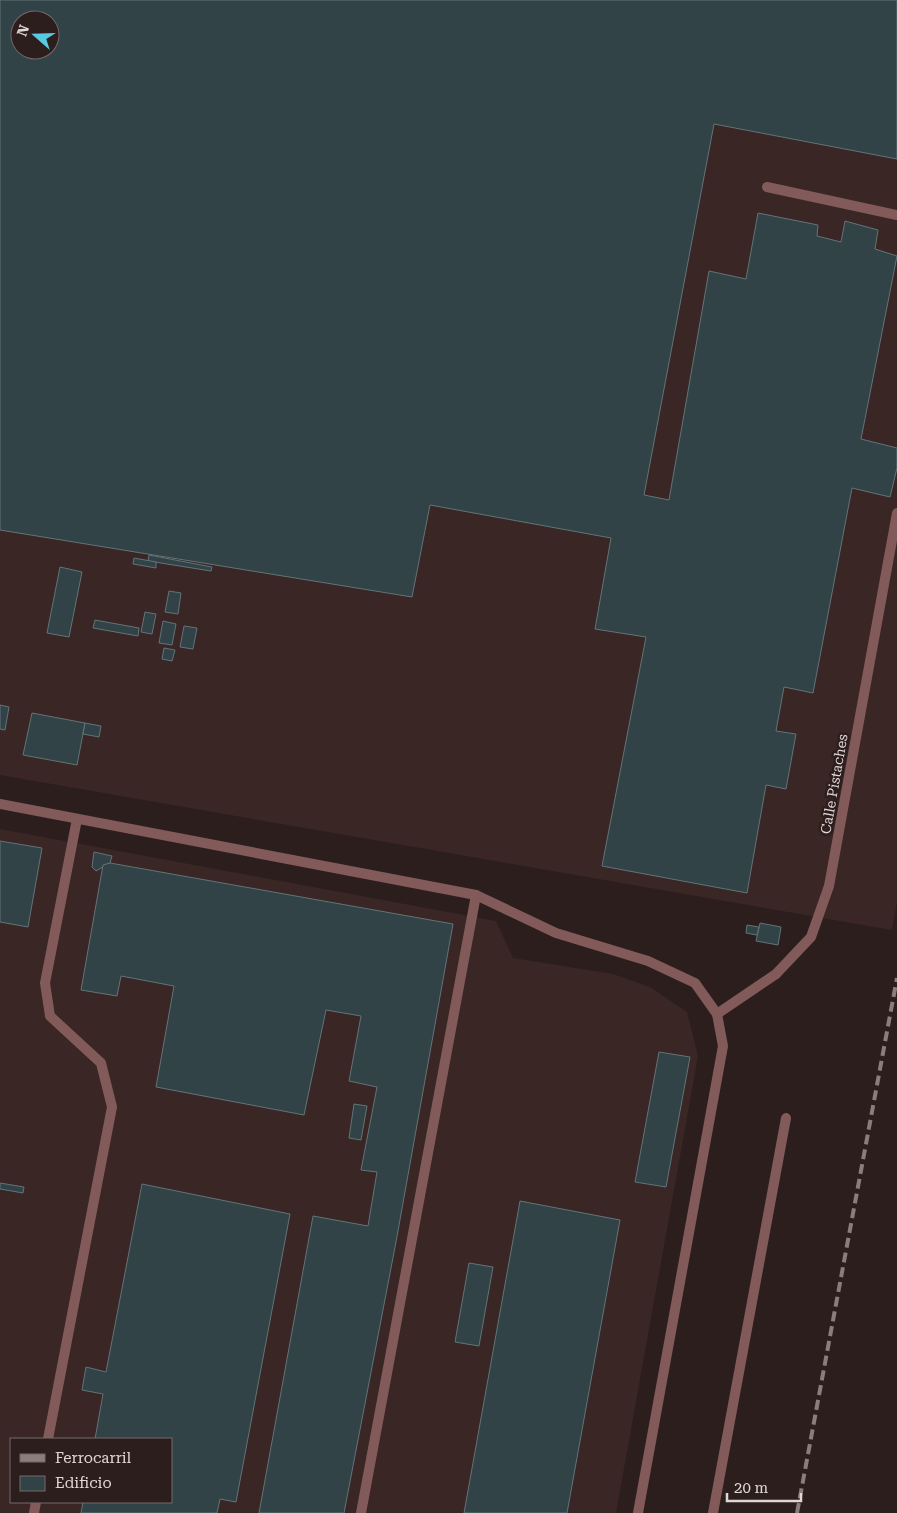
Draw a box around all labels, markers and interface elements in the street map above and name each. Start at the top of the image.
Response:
north arrow [10,10,60,60]
text: N [13,23,32,38]
street label: Calle Pistaches [817,732,851,835]
legend [10,1438,172,1503]
text: Ferrocarril [55,1449,132,1467]
scale bar [727,1470,801,1502]
text: Edificio [55,1474,112,1492]
text: 20 m [734,1479,769,1497]

